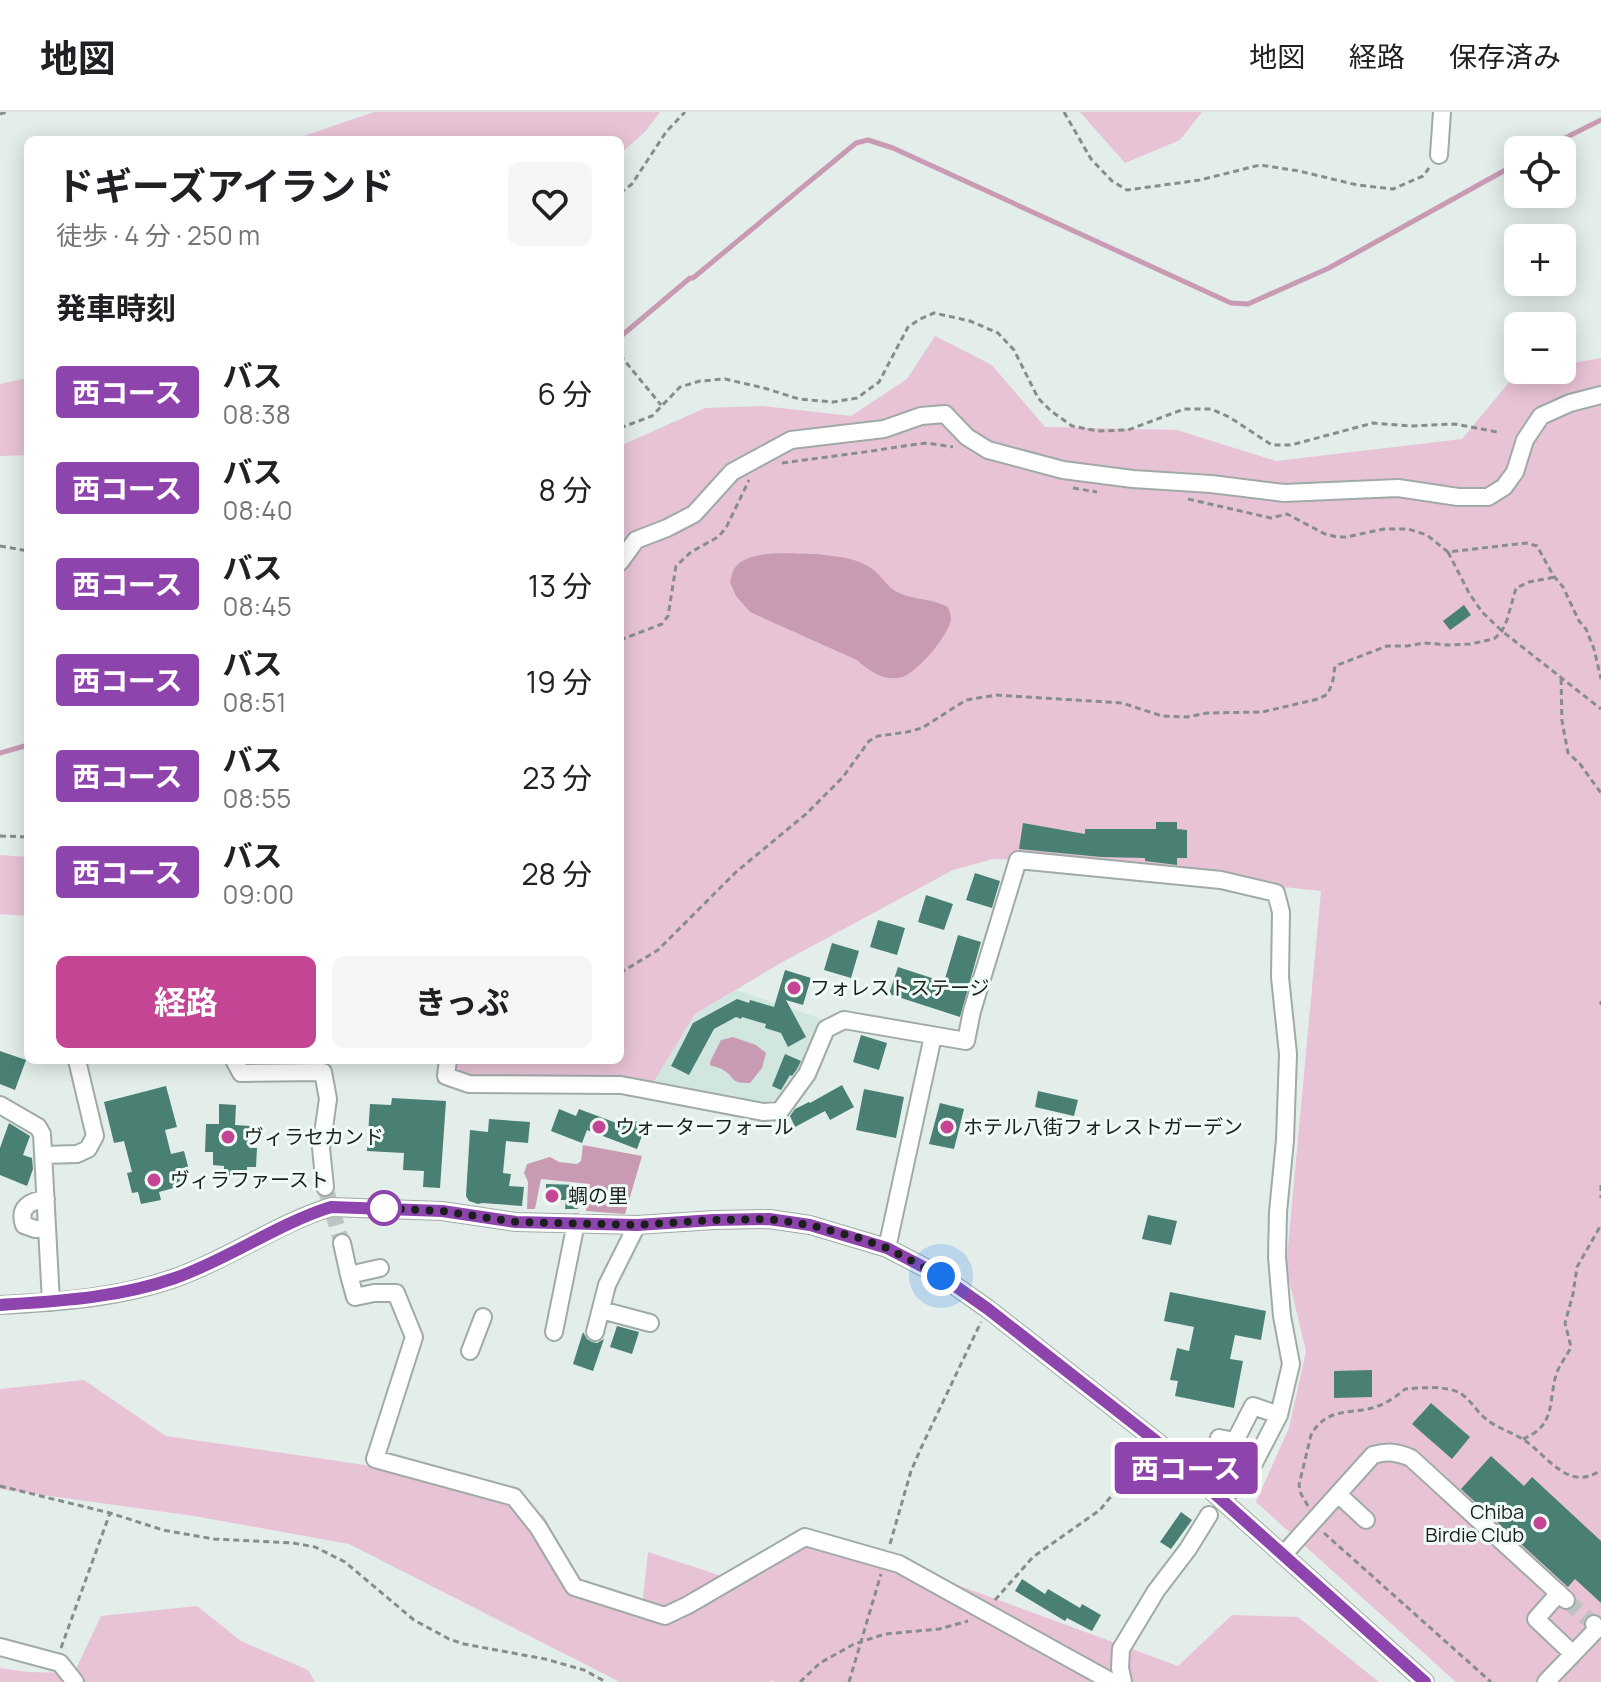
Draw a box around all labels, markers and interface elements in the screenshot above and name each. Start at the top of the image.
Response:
text: 地図 [40,31,116,83]
text: 地図 [1249,37,1305,75]
text: 経路 [1349,37,1405,75]
text: 保存済み [1449,37,1561,75]
map controls [1504,136,1576,384]
button: locate [1504,136,1576,208]
text: ドギーズアイランド [56,159,394,211]
button: heart [508,162,592,246]
text: 徒歩 · 4 分 · 250 m [56,217,260,253]
button: + [1504,224,1576,296]
text: 発車時刻 [56,287,176,328]
button: − [1504,312,1576,384]
text: バス [223,355,283,396]
text: 西コース [72,373,183,411]
text: 6 分 [537,373,592,414]
text: 08:38 [223,396,291,432]
text: バス [223,451,283,492]
text: 西コース [72,469,183,507]
text: 8 分 [539,469,592,510]
text: 08:40 [223,492,293,528]
text: バス [223,547,283,588]
text: 西コース [72,565,183,603]
text: 13 分 [528,565,592,606]
text: 08:45 [223,588,292,624]
text: バス [223,643,283,684]
text: 西コース [72,661,183,699]
text: 19 分 [526,661,592,702]
text: 08:51 [223,684,287,720]
text: バス [223,739,283,780]
text: 西コース [72,757,183,795]
text: 23 分 [522,757,592,798]
text: 08:55 [223,780,291,816]
text: バス [223,835,283,876]
text: 西コース [72,853,183,891]
text: 28 分 [521,853,592,894]
text: 09:00 [223,876,294,912]
button: 経路 [56,956,316,1048]
button: きっぷ [332,956,592,1048]
place label: フォレストステージ [810,974,990,1001]
marker: フォレストステージ [785,979,803,997]
place label: ウォーターフォール [615,1113,794,1140]
place label: ホテル八街フォレストガーデン [963,1113,1243,1140]
marker: ウォーターフォール [590,1118,608,1136]
marker: ホテル八街フォレストガーデン [938,1118,956,1136]
place label: ヴィラセカンド [244,1123,384,1150]
marker: ヴィラセカンド [219,1128,237,1146]
place label: ヴィラファースト [170,1166,329,1193]
marker: ヴィラファースト [145,1171,163,1189]
place label: 蜩の里 [568,1182,628,1209]
marker: 蜩の里 [543,1187,561,1205]
unlabelled marker [367,1191,401,1225]
your location [921,1256,961,1296]
line badge: 西コース [1130,1442,1242,1494]
text: 西コース [1131,1449,1241,1487]
place label: Chiba Birdie Club [1425,1498,1524,1548]
marker: Chiba Birdie Club [1531,1514,1549,1532]

